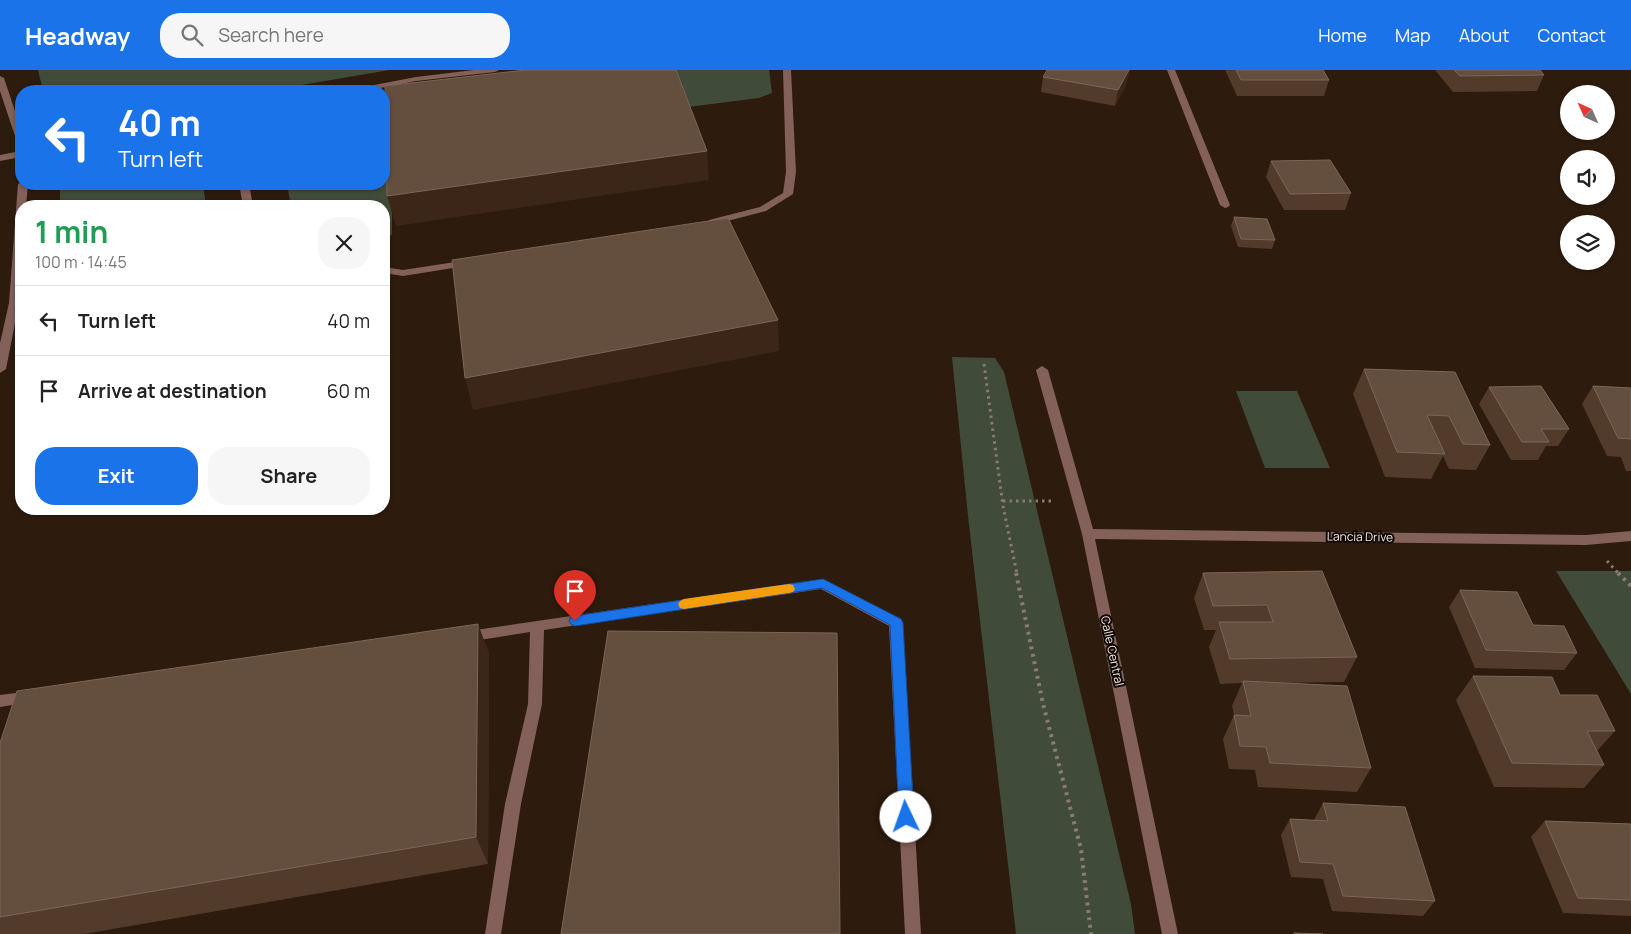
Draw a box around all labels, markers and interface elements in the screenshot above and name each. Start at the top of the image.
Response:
search box [160,13,510,58]
text: Headway [25,19,130,52]
icon: search [178,21,206,49]
text: Search here [218,22,324,48]
text: Home [1318,23,1367,47]
text: Map [1395,23,1431,47]
text: About [1459,23,1509,47]
text: Contact [1537,23,1606,47]
north arrow [1560,85,1615,140]
map controls [1560,85,1615,270]
text: 40 m [118,99,201,147]
icon: left [35,105,100,170]
text: Turn left [118,144,203,174]
button: sound [1560,150,1615,205]
text: 1 min [35,211,108,252]
button: layers [1560,215,1615,270]
button: close [318,217,370,269]
text: 100 m · 14:45 [35,251,127,273]
icon: left [35,307,63,335]
text: Turn left [78,308,156,334]
text: 40 m [327,308,370,334]
icon: arrive [35,377,63,405]
text: Arrive at destination [78,378,267,404]
text: 60 m [327,378,370,404]
button: Exit [35,447,198,505]
button: Share [208,447,370,505]
street label: Lancia Drive [1327,527,1393,546]
pin [554,570,596,621]
icon: arrive [561,577,589,605]
street label: Calle Central [1097,614,1128,687]
position arrow [879,790,931,842]

